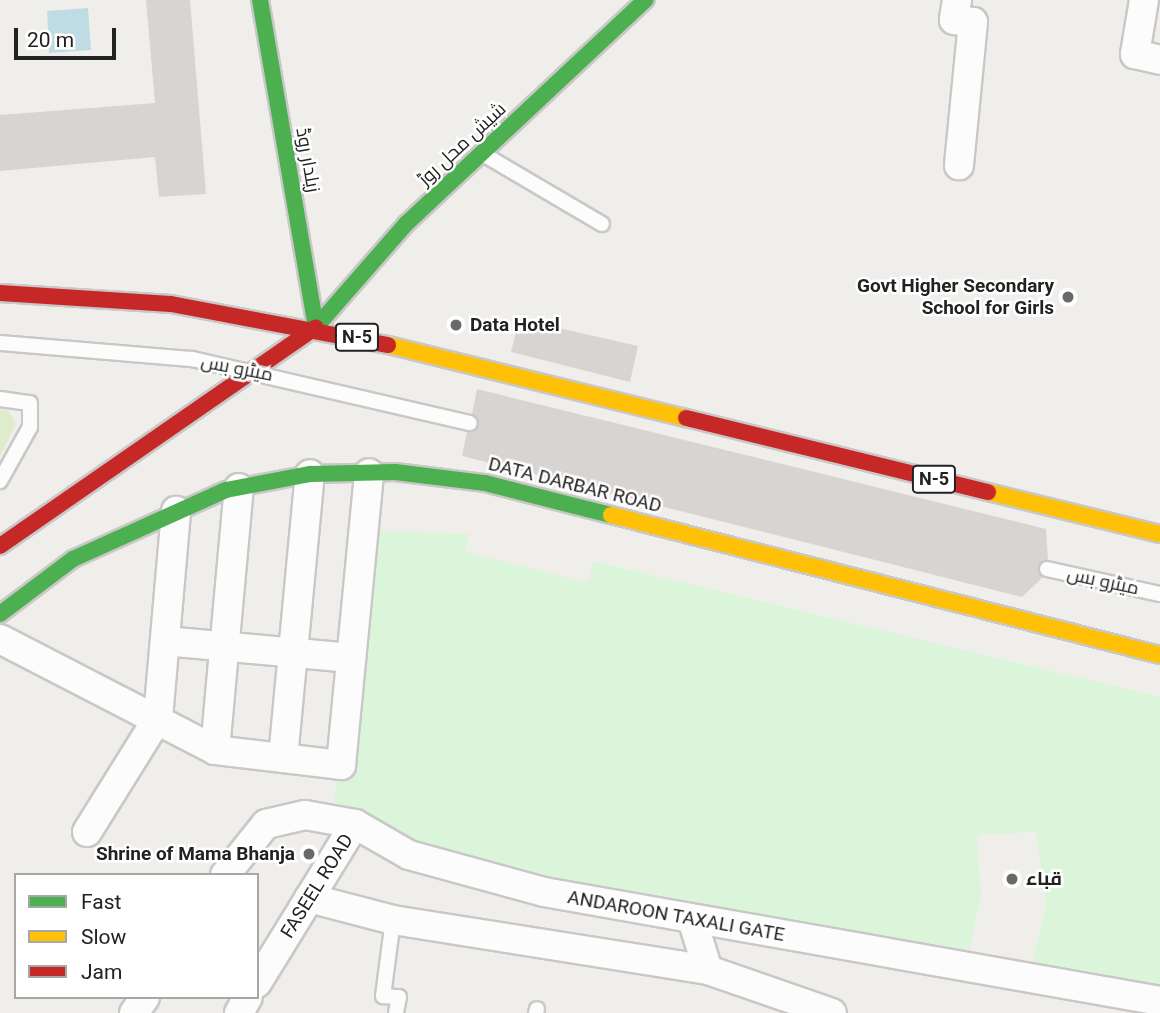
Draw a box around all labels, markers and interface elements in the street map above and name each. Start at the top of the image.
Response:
scale bar [18,14,119,58]
text: 20 m [27,28,74,52]
street label: شیش محل روڑ [413,98,511,190]
street label: زیلدار روڈ [291,126,325,194]
place label: Govt Higher Secondary School for Girls [857,275,1054,319]
marker: Govt Higher Secondary School for Girls [1060,289,1076,305]
place label: Data Hotel [470,314,560,336]
marker: Data Hotel [448,317,464,333]
road number: N-5 [334,323,380,352]
street label: میٹرو بس [199,350,275,386]
street label: DATA DARBAR ROAD [486,452,664,518]
road number: N-5 [911,464,957,494]
street label: میٹرو بس [1065,562,1141,600]
street label: FASEEL ROAD [276,830,358,942]
place label: Shrine of Mama Bhanja [96,843,295,865]
marker: Shrine of Mama Bhanja [301,846,317,862]
place label: قباء [1026,868,1062,890]
marker: قباء [1004,871,1020,887]
legend [14,873,259,999]
street label: ANDAROON TAXALI GATE [565,886,787,946]
text: Fast [81,890,121,914]
text: Slow [81,925,126,949]
text: Jam [81,960,122,984]

